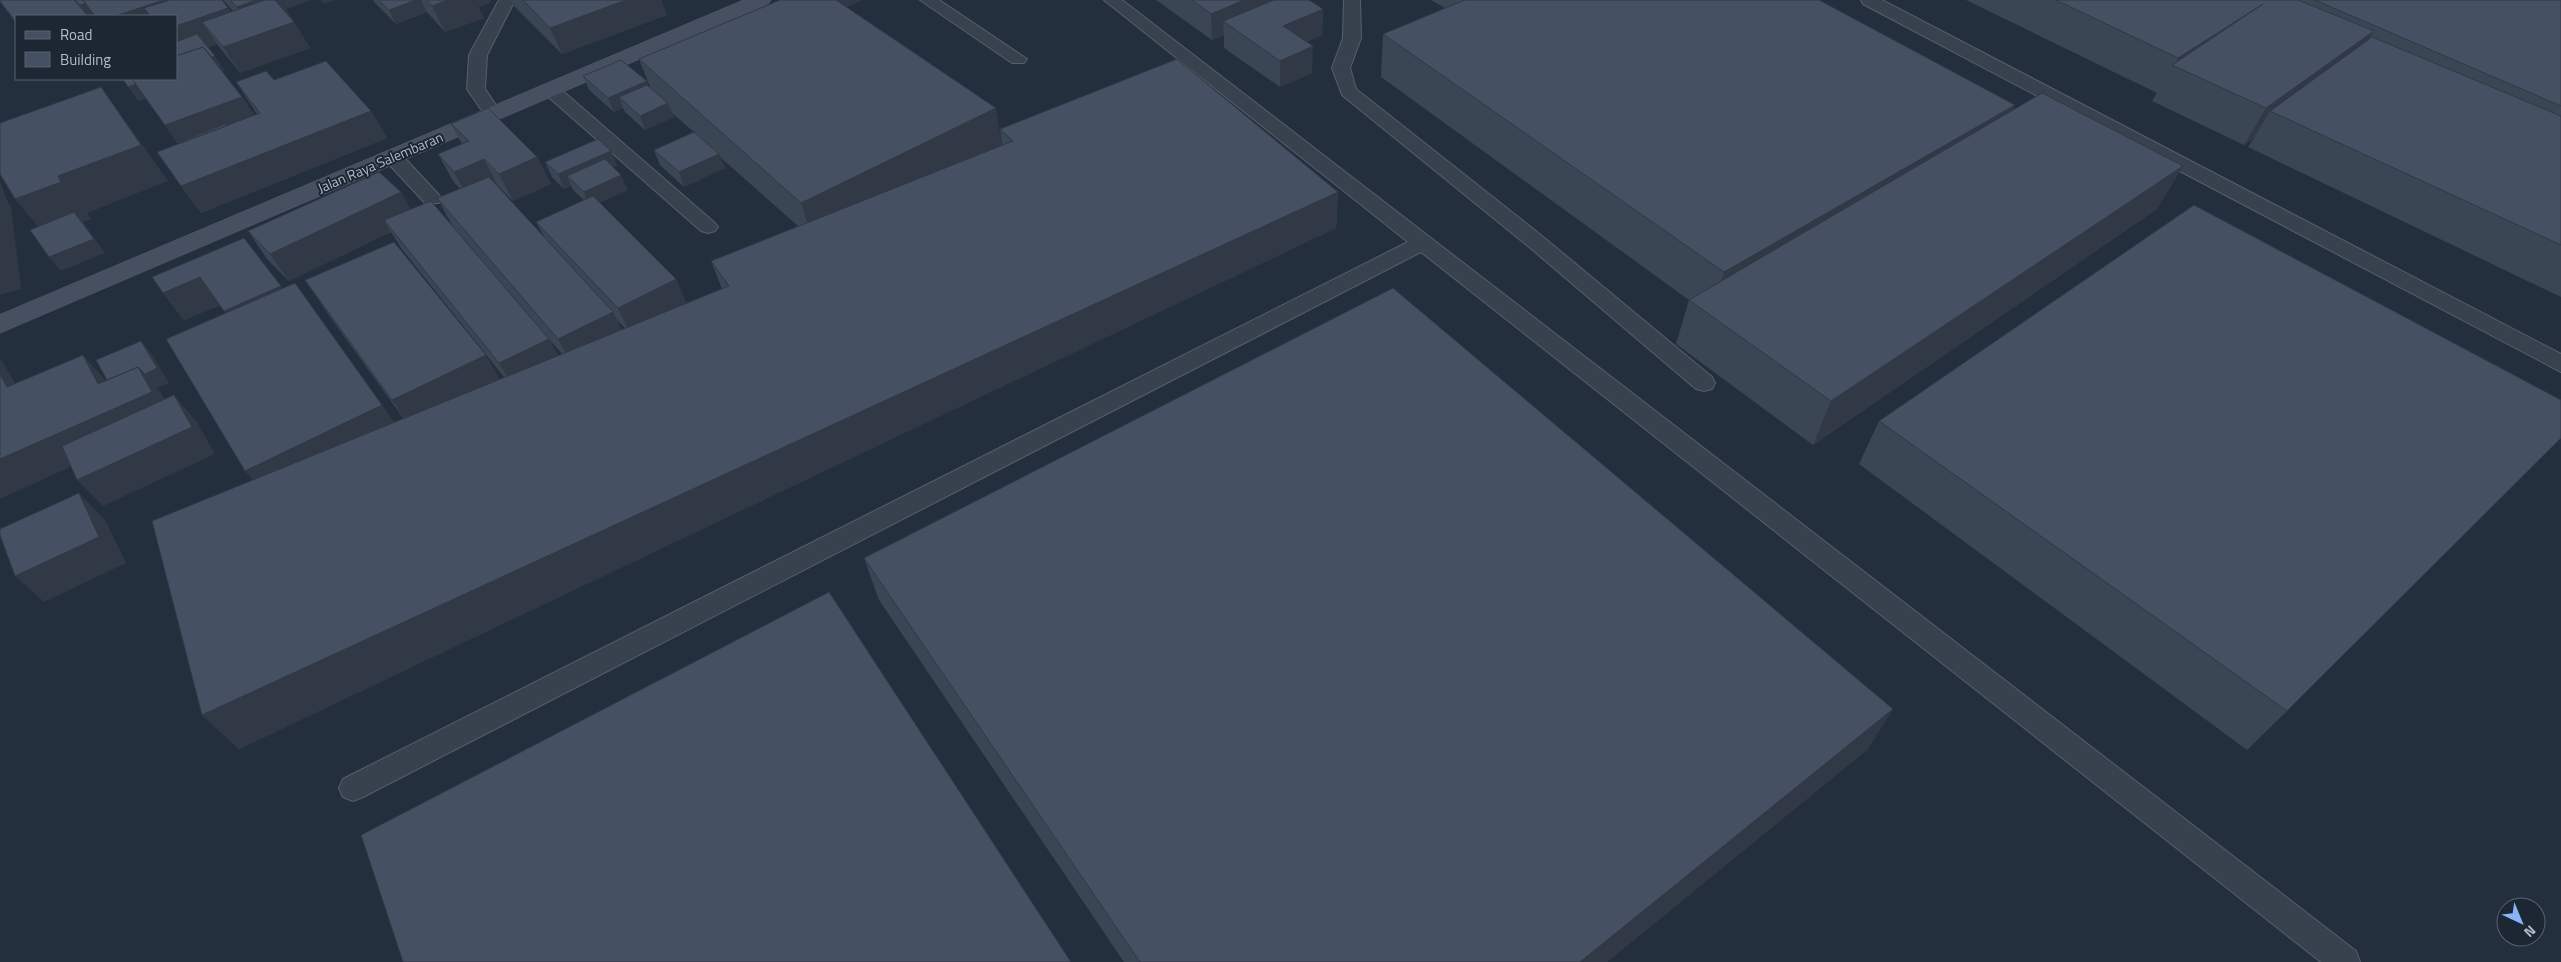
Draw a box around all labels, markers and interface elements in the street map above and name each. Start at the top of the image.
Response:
legend [15,15,178,80]
text: Road [60,23,92,46]
text: Building [60,48,111,71]
street label: Jalan Raya Salembaran [314,126,446,198]
north arrow [2496,897,2546,947]
text: N [2520,921,2541,943]

